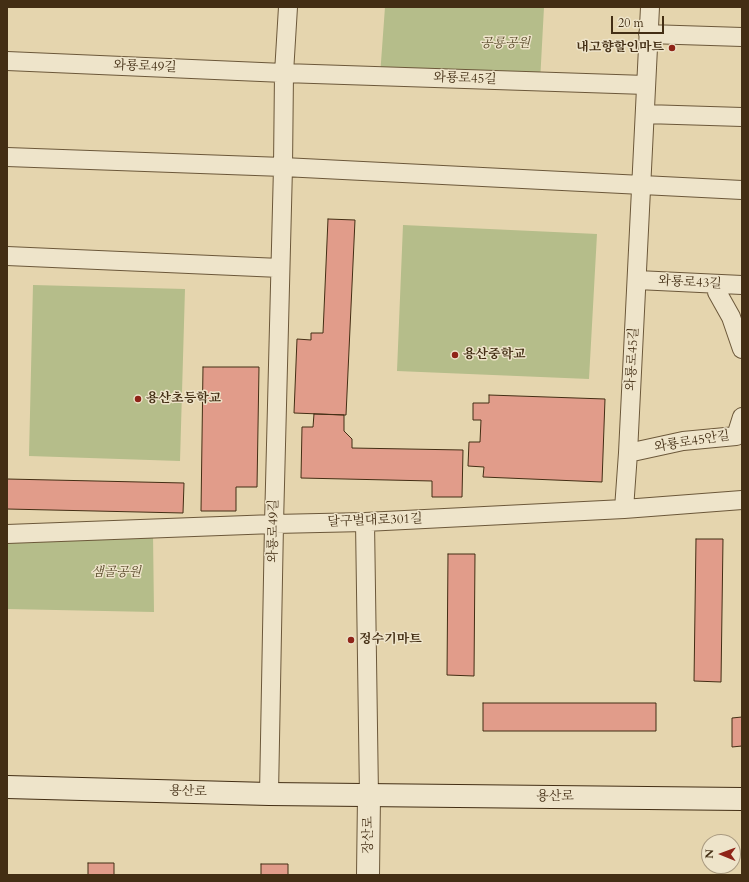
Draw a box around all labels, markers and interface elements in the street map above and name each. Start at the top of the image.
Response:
scale bar [613,8,666,34]
text: 20 m [618,15,644,31]
park label: 공룡공원 [480,36,530,52]
place label: 내고향할인마트 [576,40,664,56]
marker: 내고향할인마트 [667,43,677,53]
street label: 와룡로49길 [113,58,177,76]
street label: 와룡로45길 [433,70,497,88]
street label: 와룡로43길 [658,274,722,292]
street label: 와룡로45길 [624,327,642,391]
place label: 용산중학교 [463,347,526,363]
marker: 용산중학교 [450,350,460,360]
place label: 용산초등학교 [146,391,221,407]
marker: 용산초등학교 [133,394,143,404]
street label: 와룡로45안길 [653,428,731,456]
street label: 와룡로49길 [266,499,282,563]
street label: 달구벌대로301길 [327,512,423,530]
park label: 샘골공원 [91,565,141,581]
place label: 정수기마트 [359,632,422,648]
marker: 정수기마트 [346,635,356,645]
street label: 용산로 [169,784,207,800]
street label: 용산로 [536,789,574,805]
street label: 장산로 [361,816,377,854]
north arrow [701,834,741,874]
text: N [702,849,717,859]

